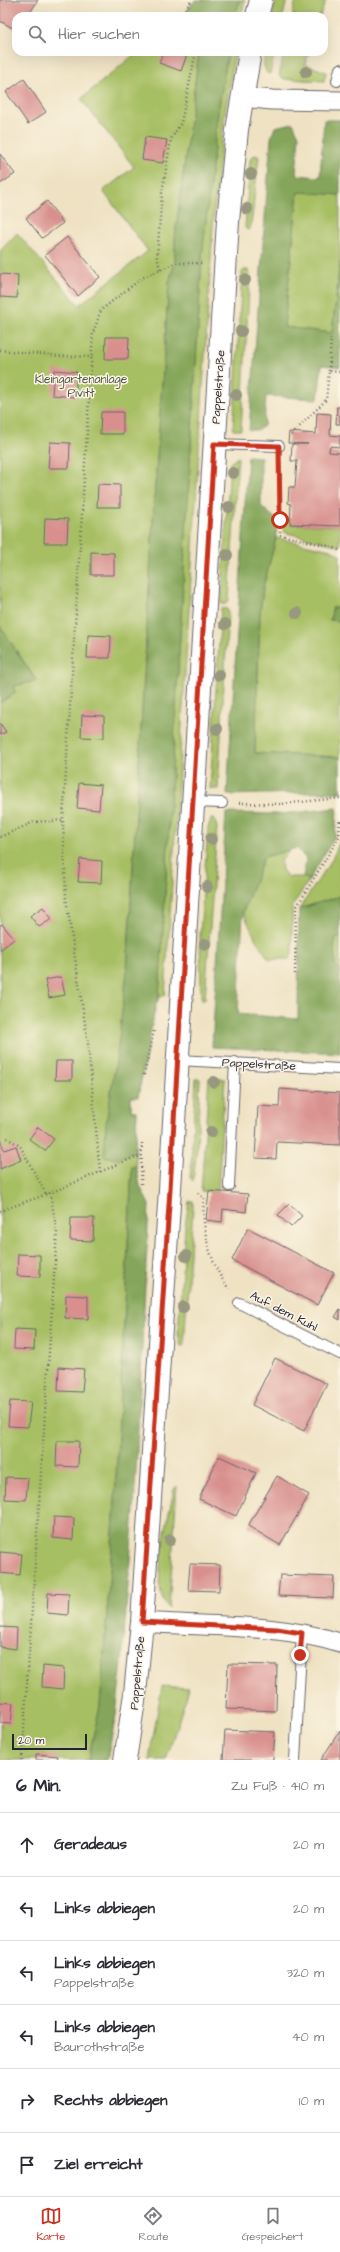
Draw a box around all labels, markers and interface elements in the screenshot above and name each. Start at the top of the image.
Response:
search box [12,12,328,56]
icon: search [26,23,48,45]
text: Hier suchen [58,24,139,45]
street label: Pappelstraße [207,349,230,425]
park label: Kleingartenanlage Pivitt [35,371,128,402]
route start [271,511,289,529]
street label: Pappelstraße [222,1054,297,1075]
street label: Auf dem Kuhl [247,1287,321,1336]
street label: Pappelstraße [126,1635,149,1711]
route end [291,1646,309,1664]
scale bar [12,1732,87,1751]
text: 20 m [18,1733,44,1748]
text: 6 Min. [16,1774,61,1798]
text: Zu Fuß · 410 m [231,1777,324,1795]
icon: ahead [16,1834,38,1856]
text: Geradeaus [54,1834,127,1855]
text: 20 m [293,1836,324,1854]
icon: left [16,1898,38,1920]
text: Links abbiegen [54,1898,155,1919]
text: 20 m [293,1900,324,1918]
text: Links abbiegen [54,1953,155,1974]
icon: left [16,1962,38,1984]
text: 320 m [286,1964,324,1982]
text: Pappelstraße [54,1974,134,1992]
text: Links abbiegen [54,2017,155,2038]
icon: left [16,2026,38,2048]
text: 40 m [292,2028,324,2046]
text: Baurothstraße [54,2038,144,2056]
icon: right [16,2090,38,2112]
text: Rechts abbiegen [54,2090,168,2111]
text: 10 m [299,2092,324,2110]
icon: arrive [16,2154,38,2176]
text: Ziel erreicht [54,2154,143,2175]
tab: Karte [37,2205,65,2244]
tab: Route [138,2205,169,2244]
tab: Gespeichert [242,2205,303,2244]

